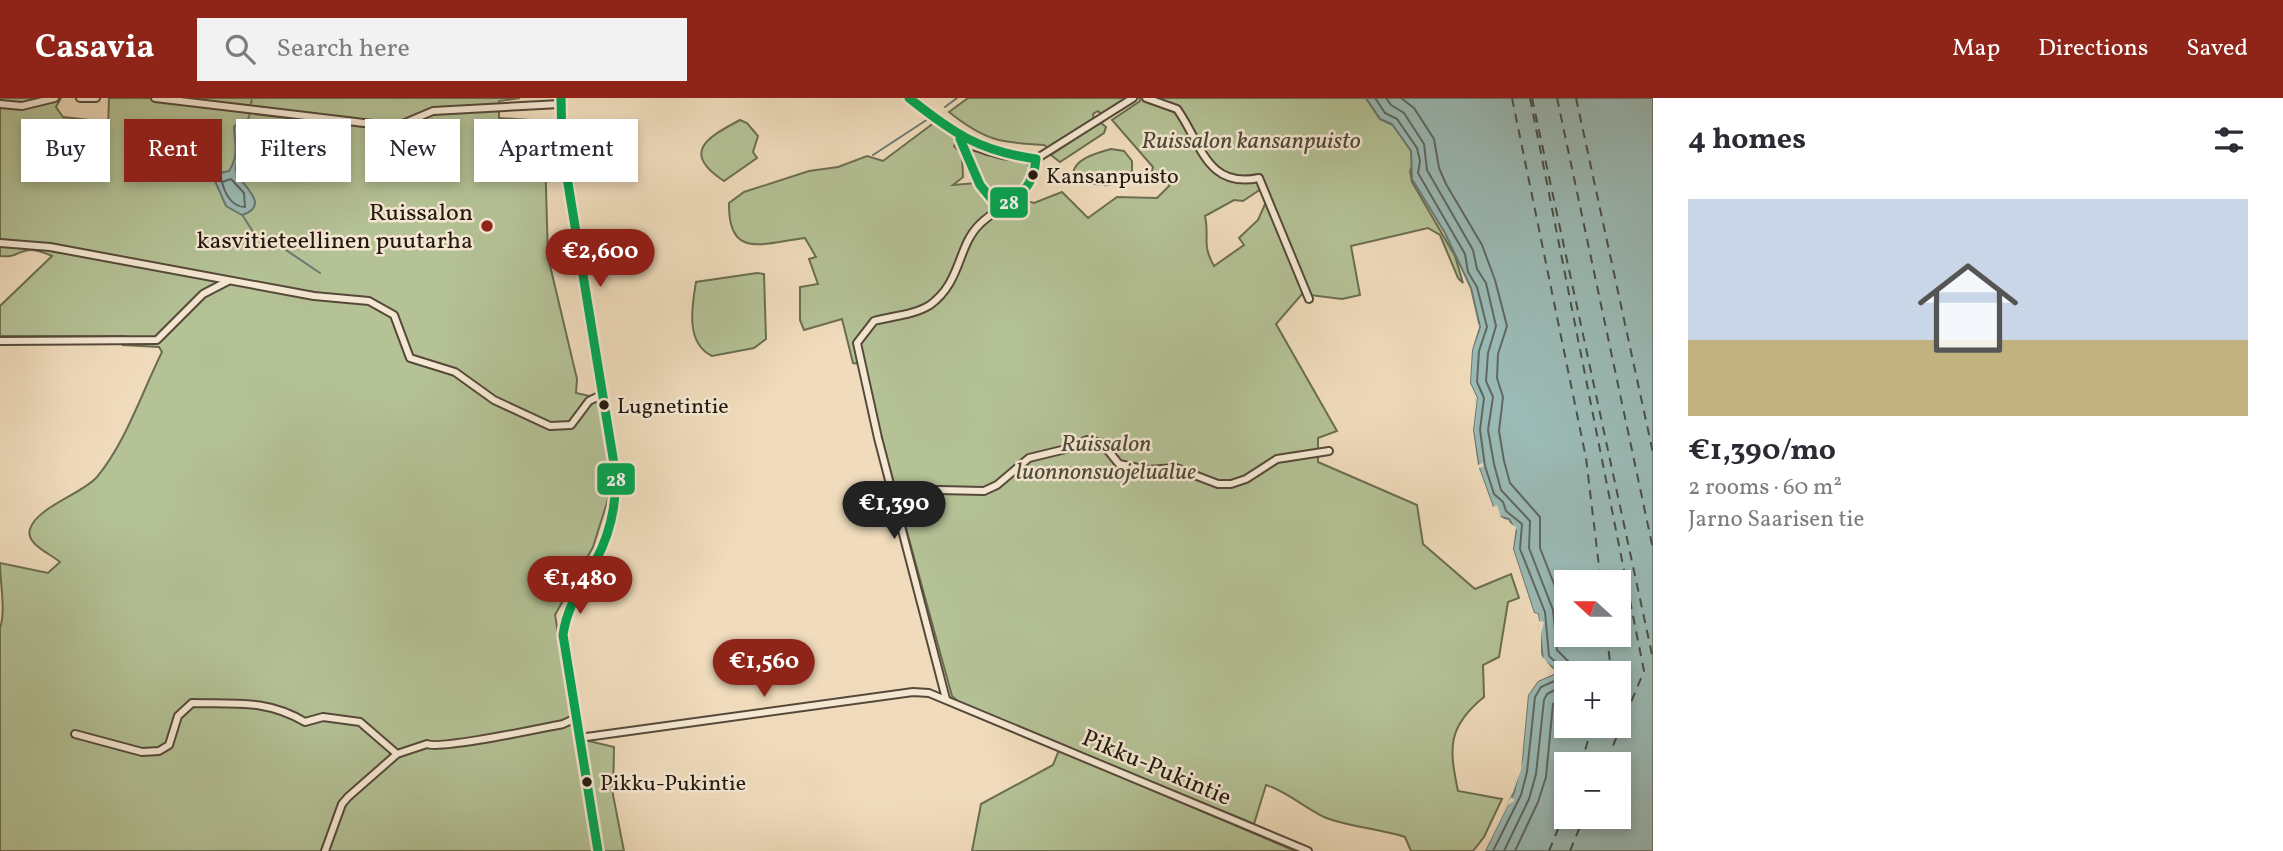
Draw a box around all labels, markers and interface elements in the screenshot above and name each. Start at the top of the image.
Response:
search box [197,18,687,81]
text: Casavia [35,26,155,72]
icon: search [221,30,259,68]
text: Search here [277,31,410,67]
text: Map [1952,32,2000,66]
text: Directions [2038,32,2148,66]
text: Saved [2186,32,2248,66]
chip: Buy [21,119,110,182]
chip: Rent [124,119,222,182]
chip: Filters [236,119,351,182]
chip: New [365,119,460,182]
chip: Apartment [474,119,638,182]
text: 4 homes [1688,119,1806,161]
icon: filters [2210,121,2248,159]
park label: Ruissalon kansanpuisto [1141,125,1361,159]
place label: Kansanpuisto [1046,162,1179,193]
marker: Kansanpuisto [1026,168,1040,182]
line badge: 28 [989,186,1029,219]
text: 28 [999,191,1019,217]
place label: Ruissalon kasvitieteellinen puutarha [196,197,473,259]
marker: Ruissalon kasvitieteellinen puutarha [479,218,495,234]
pin: €2,600 [543,230,657,289]
text: €2,600 [562,236,638,268]
icon: home [1905,245,2031,371]
place label: Lugnetintie [617,392,729,423]
marker: Lugnetintie [597,398,611,412]
park label: Ruissalon luonnonsuojelualue [1016,428,1196,490]
text: €1,390/mo [1688,430,1836,472]
line badge: 28 [596,462,636,496]
text: 28 [606,468,626,494]
text: 2 rooms · 60 m² [1688,472,1842,504]
pin: €1,390 [837,482,951,541]
text: €1,390 [859,488,929,520]
text: Jarno Saarisen tie [1688,504,1864,536]
pin: €1,480 [523,556,637,616]
text: €1,480 [543,563,617,595]
north arrow [1554,570,1631,648]
map controls [1554,570,1631,829]
pin: €1,560 [707,640,821,699]
text: €1,560 [729,646,799,678]
button: + [1554,661,1631,738]
street label: Pikku-Pukintie [1076,722,1236,816]
button: − [1554,752,1631,829]
place label: Pikku-Pukintie [600,769,746,800]
marker: Pikku-Pukintie [580,775,594,789]

